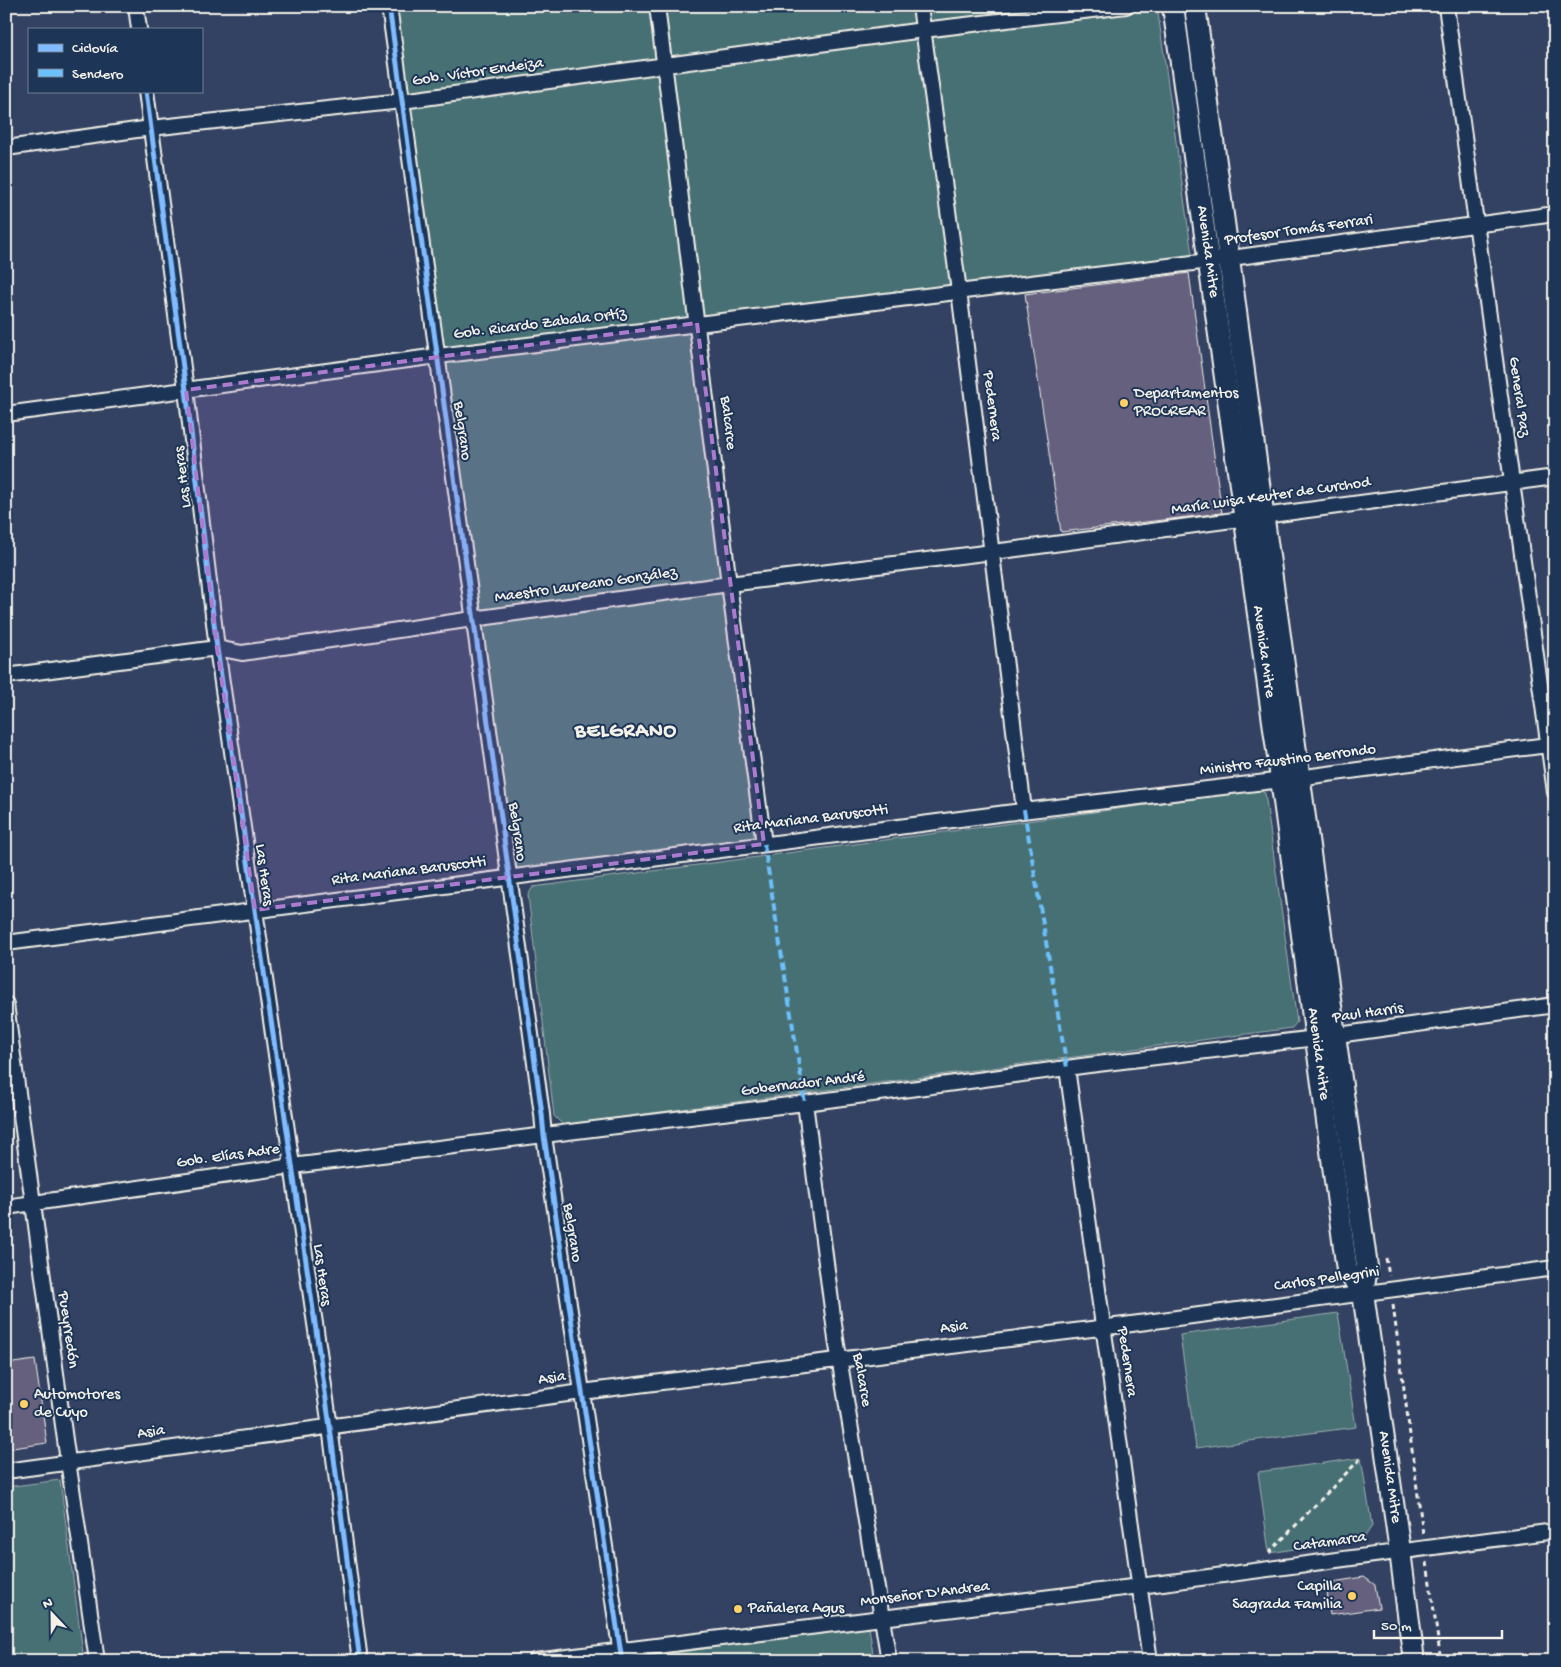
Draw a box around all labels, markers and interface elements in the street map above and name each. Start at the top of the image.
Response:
legend [28,28,202,92]
text: Ciclovía [72,40,118,58]
street label: Gob. Víctor Endeiza [411,54,546,92]
text: Sendero [72,66,124,84]
street label: Avenida Mitre [1192,204,1223,300]
street label: Profesor Tomás Ferrari [1223,211,1374,251]
street label: Gob. Ricardo Zabala Ortíz [452,305,628,345]
street label: General Paz [1503,356,1533,439]
street label: Pedernera [977,369,1005,443]
place label: Departamentos PROCREAR [1133,385,1240,422]
street label: Balcarce [714,394,740,452]
marker: Departamentos PROCREAR [1118,397,1130,409]
street label: Belgrano [447,399,475,462]
street label: Las Heras [171,444,197,509]
street label: María Luisa Keuter de Curchod [1170,473,1373,520]
street label: Maestro Laureano González [494,564,679,608]
street label: Avenida Mitre [1247,604,1279,700]
district label: BELGRANO [574,720,677,745]
street label: Ministro Faustino Berrondo [1199,741,1377,781]
street label: Belgrano [502,800,530,863]
street label: Rita Mariana Baruscotti [733,801,889,839]
street label: Las Heras [249,843,277,908]
street label: Rita Mariana Baruscotti [331,853,487,891]
street label: Paul Harris [1330,999,1406,1029]
street label: Avenida Mitre [1302,1007,1334,1102]
street label: Gobernador André [740,1068,867,1102]
street label: Gob. Elías Adre [175,1140,282,1174]
street label: Belgrano [557,1201,585,1264]
street label: Las Heras [307,1243,335,1308]
street label: Carlos Pellegrini [1273,1263,1381,1297]
street label: Pueyrredón [52,1289,82,1370]
street label: Asia [939,1317,970,1339]
street label: Pedernera [1112,1325,1140,1399]
street label: Balcarce [847,1351,875,1409]
street label: Asia [537,1368,568,1390]
place label: Automotores de Cuyo [34,1386,121,1423]
marker: Automotores de Cuyo [18,1398,30,1410]
street label: Asia [136,1422,167,1444]
street label: Avenida Mitre [1373,1430,1406,1525]
street label: Catamarca [1292,1528,1369,1558]
street label: Monseñor D'Andrea [859,1577,992,1612]
place label: Capilla Sagrada Familia [1232,1578,1343,1615]
north arrow [28,1590,78,1640]
marker: Capilla Sagrada Familia [1346,1590,1358,1602]
text: N [41,1595,55,1614]
place label: Pañalera Agus [747,1600,845,1619]
marker: Pañalera Agus [732,1603,744,1615]
scale bar [1374,1607,1501,1639]
text: 50 m [1381,1618,1412,1636]

